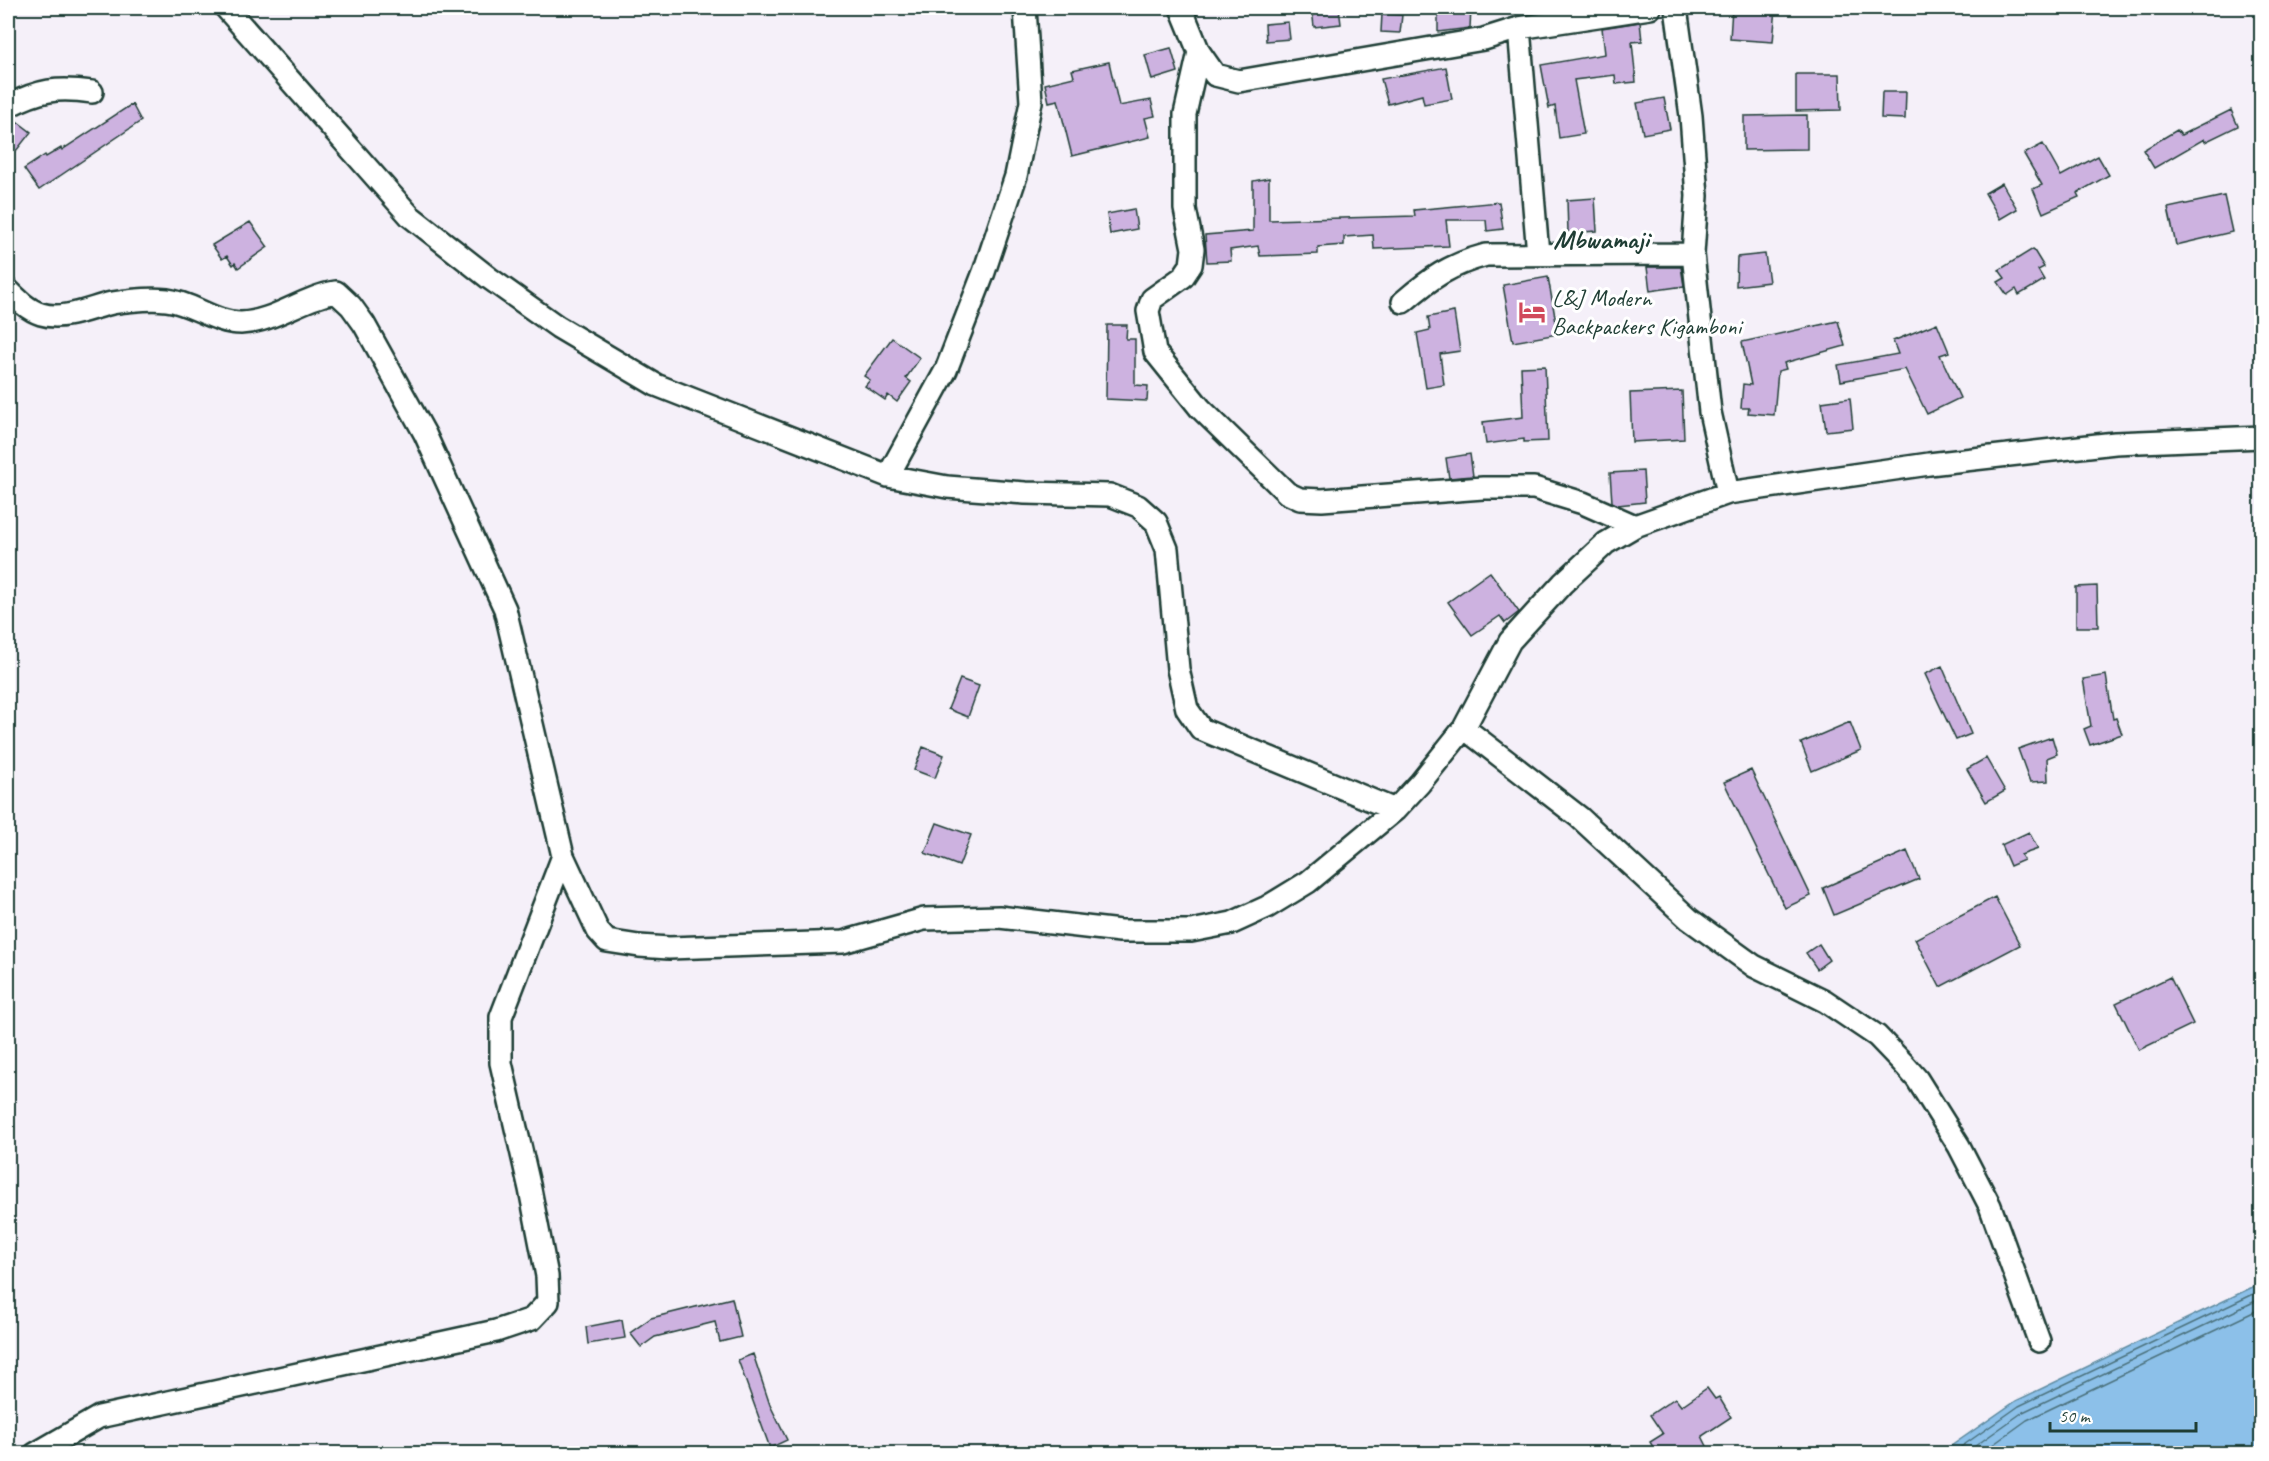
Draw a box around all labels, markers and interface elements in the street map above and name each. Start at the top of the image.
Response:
district label: Mbwamaji [1553,222,1652,256]
place label: L&J Modern Backpackers Kigamboni [1552,283,1744,341]
hotel icon: L&J Modern Backpackers Kigamboni [1517,297,1547,327]
scale bar [2050,1395,2196,1433]
text: 50 m [2059,1405,2092,1427]

